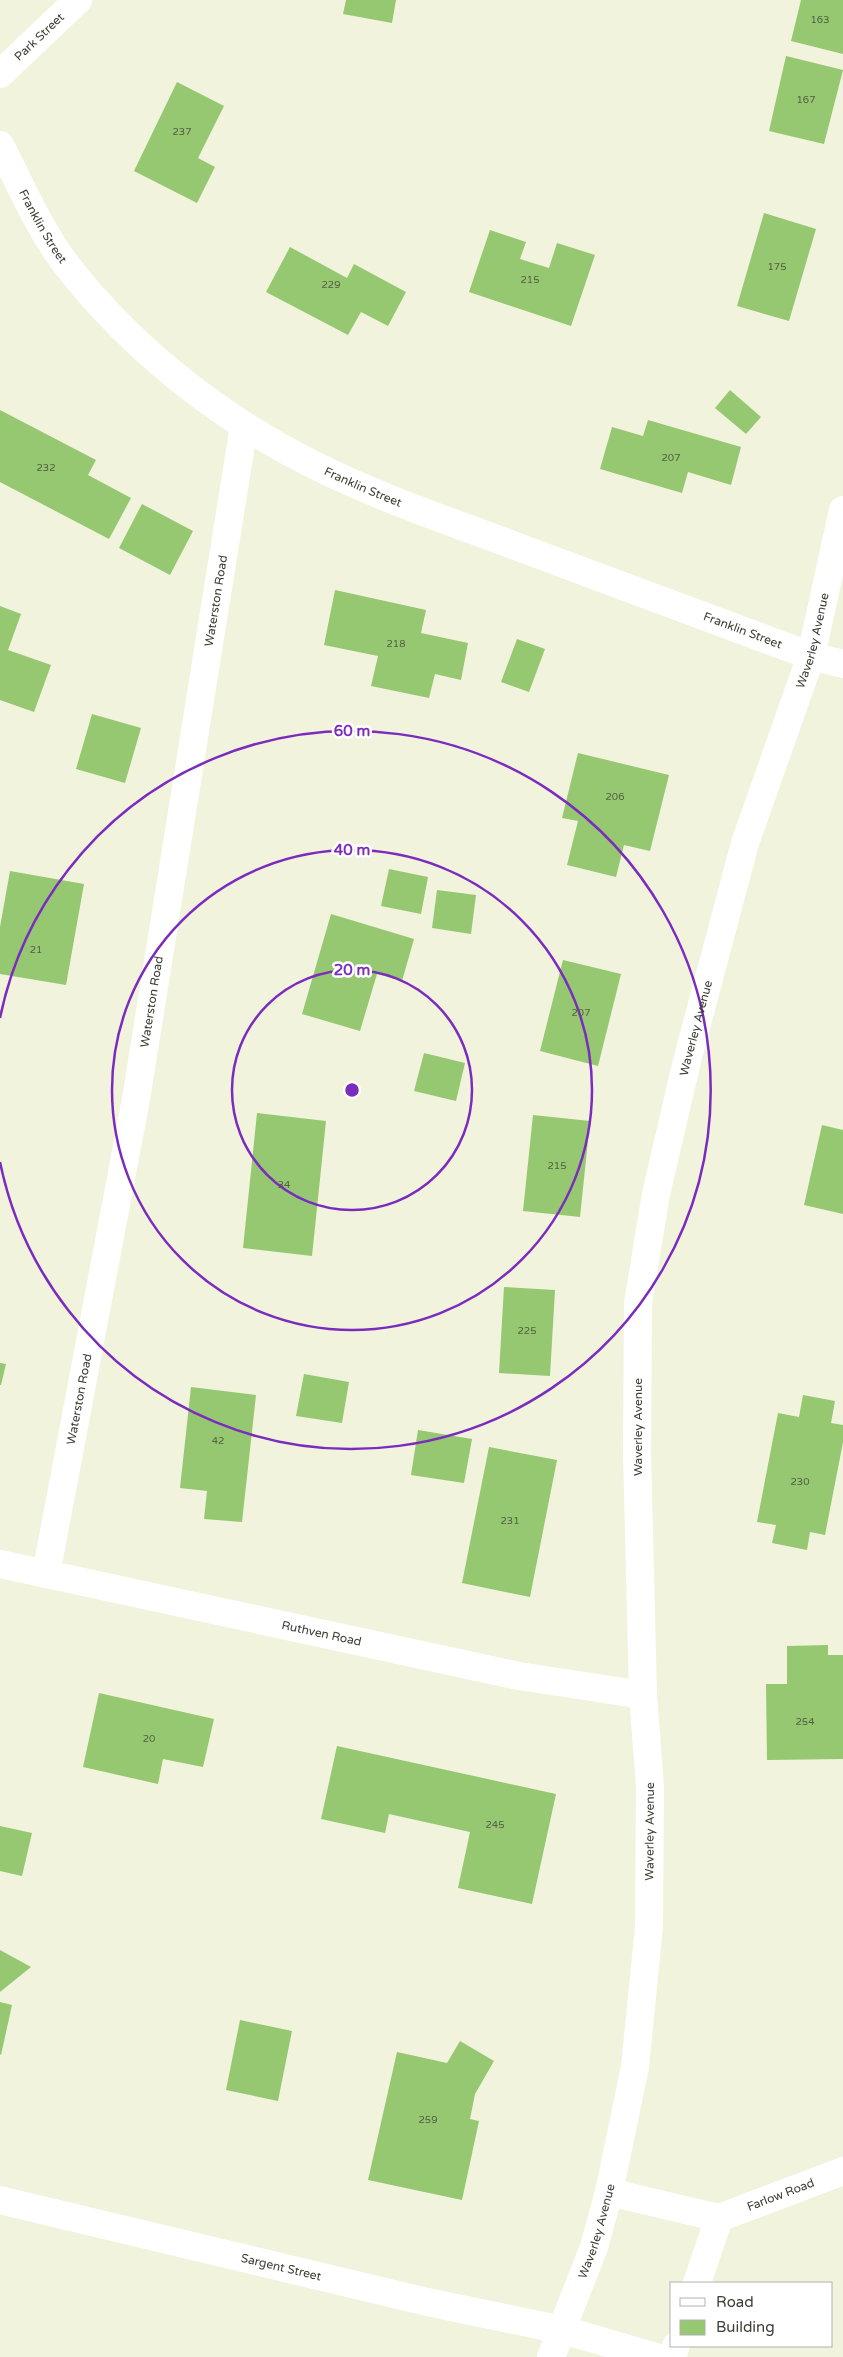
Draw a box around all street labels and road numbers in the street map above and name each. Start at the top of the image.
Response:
street label: Park Street [11,10,67,64]
street label: Franklin Street [16,187,70,266]
street label: Franklin Street [322,464,404,510]
street label: Waterston Road [202,554,230,648]
street label: Waverley Avenue [793,591,832,690]
street label: Franklin Street [702,609,785,652]
street label: Waterston Road [137,955,166,1048]
street label: Waverley Avenue [677,979,715,1077]
street label: Waterston Road [64,1352,95,1446]
street label: Waverley Avenue [631,1378,645,1476]
street label: Ruthven Road [280,1618,363,1649]
street label: Waverley Avenue [642,1782,657,1881]
street label: Farlow Road [745,2176,816,2214]
street label: Waverley Avenue [575,2183,618,2281]
street label: Sargent Street [239,2251,323,2284]

